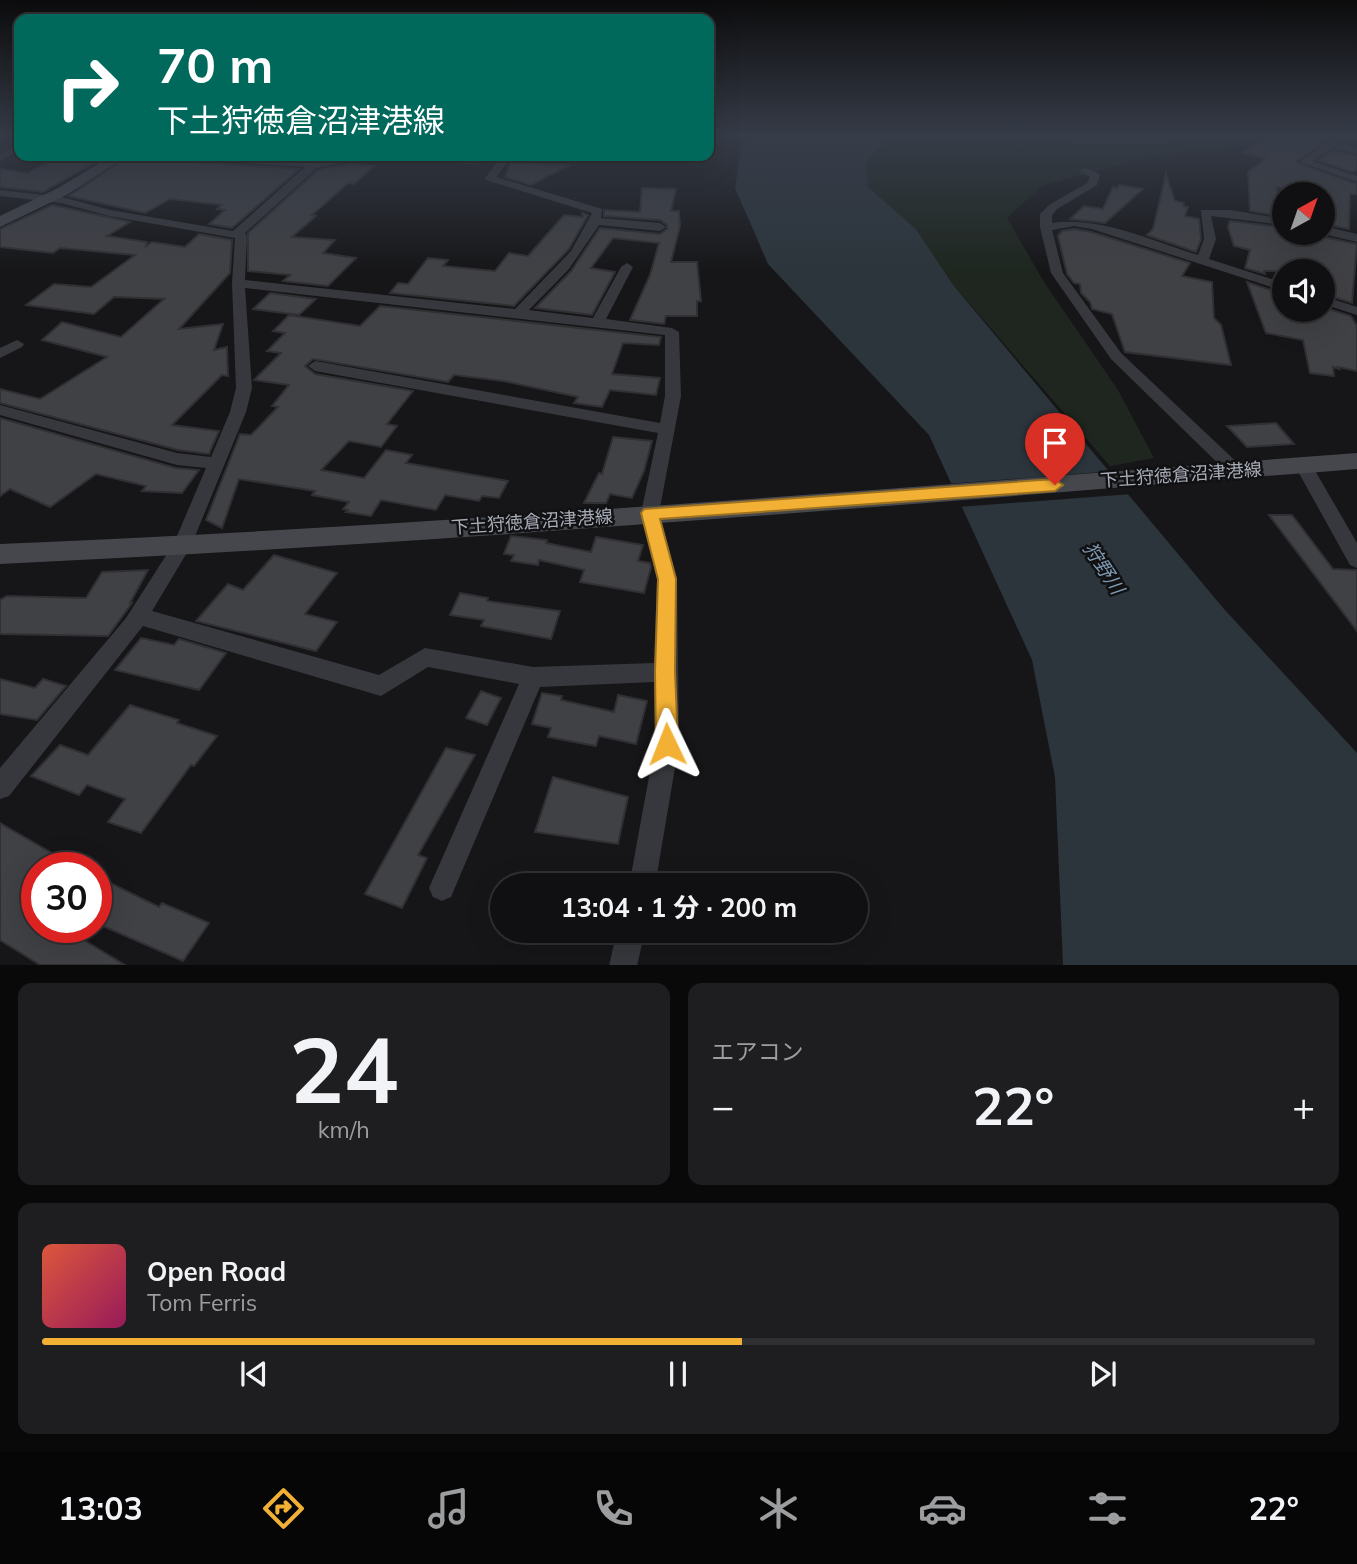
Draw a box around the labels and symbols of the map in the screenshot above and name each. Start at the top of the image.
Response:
north arrow [1272,182,1335,245]
pin [1025,413,1085,485]
street label: 下土狩徳倉沼津港線 [1099,457,1263,492]
street label: 下土狩徳倉沼津港線 [450,504,614,539]
water label: 狩野川 [1078,538,1131,600]
position arrow [630,707,704,781]
speed limit sign: 30 [21,852,112,943]

